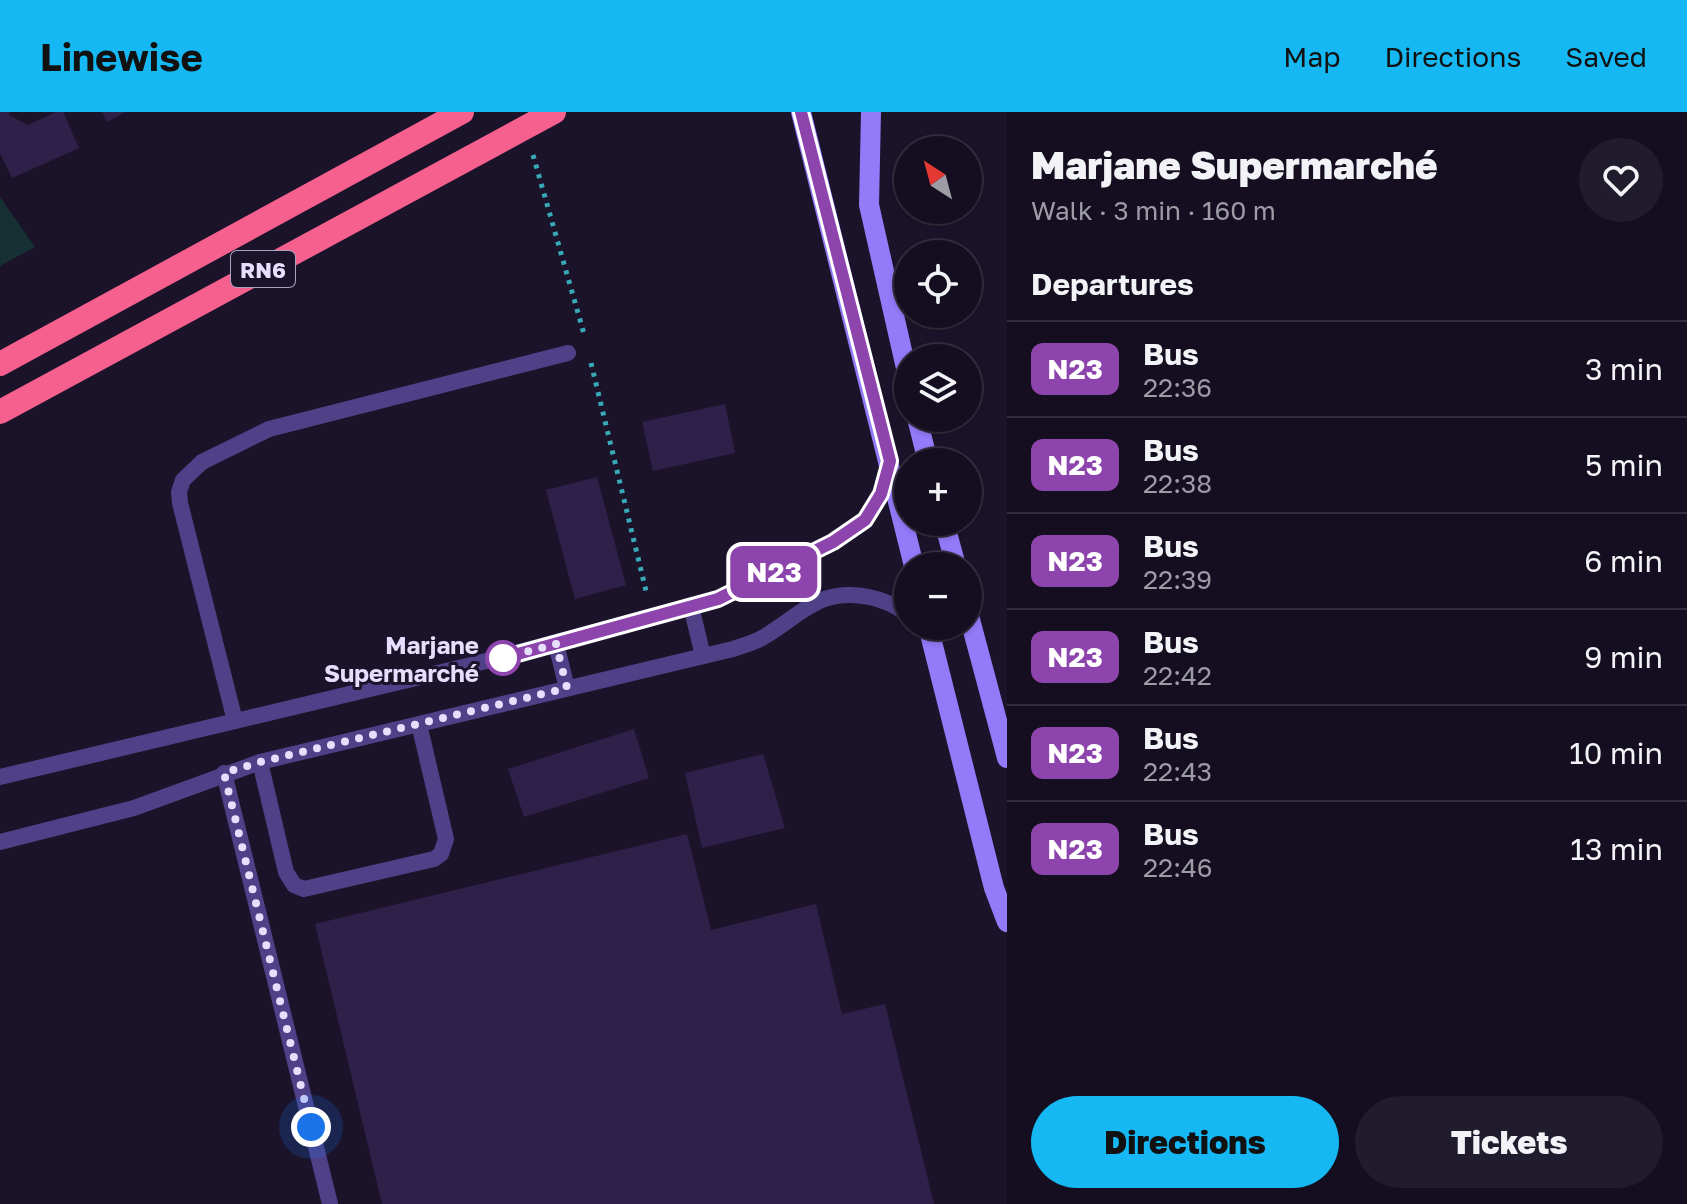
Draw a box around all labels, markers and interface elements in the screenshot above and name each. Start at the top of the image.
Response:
text: Linewise [40,34,203,79]
text: Map [1283,40,1340,73]
text: Directions [1384,40,1521,73]
text: Saved [1565,40,1647,73]
north arrow [894,136,982,224]
map controls [894,136,982,640]
button: heart [1579,138,1663,222]
text: Marjane Supermarché [1031,142,1438,187]
text: Walk · 3 min · 160 m [1031,195,1276,226]
button: locate [894,240,982,328]
road number: RN6 [231,251,295,287]
text: Departures [1031,266,1194,302]
text: Bus [1143,336,1199,372]
button: layers [894,344,982,432]
text: 3 min [1585,351,1663,387]
text: N23 [1047,352,1103,385]
text: 22:36 [1143,372,1212,403]
text: Bus [1143,432,1199,468]
text: 5 min [1585,447,1663,483]
button: + [894,448,982,536]
text: N23 [1047,448,1103,481]
text: 22:38 [1143,468,1212,499]
text: Bus [1143,528,1199,564]
text: 6 min [1584,543,1663,579]
text: N23 [1047,544,1103,577]
line badge: N23 [728,546,820,598]
button: − [894,552,982,640]
text: N23 [746,555,802,588]
text: 22:39 [1143,564,1212,595]
text: Bus [1143,624,1199,660]
place label: Marjane Supermarché [324,630,479,687]
text: 9 min [1584,639,1663,675]
text: N23 [1047,640,1103,673]
marker: Marjane Supermarché [486,641,520,675]
text: 22:42 [1143,660,1212,691]
text: Bus [1143,720,1199,756]
text: 10 min [1569,735,1663,771]
text: N23 [1047,736,1103,769]
text: 22:43 [1143,756,1212,787]
text: Bus [1143,816,1199,852]
text: 13 min [1570,831,1663,867]
text: N23 [1047,832,1103,865]
text: 22:46 [1143,852,1213,883]
button: Directions [1031,1096,1339,1188]
button: Tickets [1355,1096,1663,1188]
your location [291,1107,331,1147]

